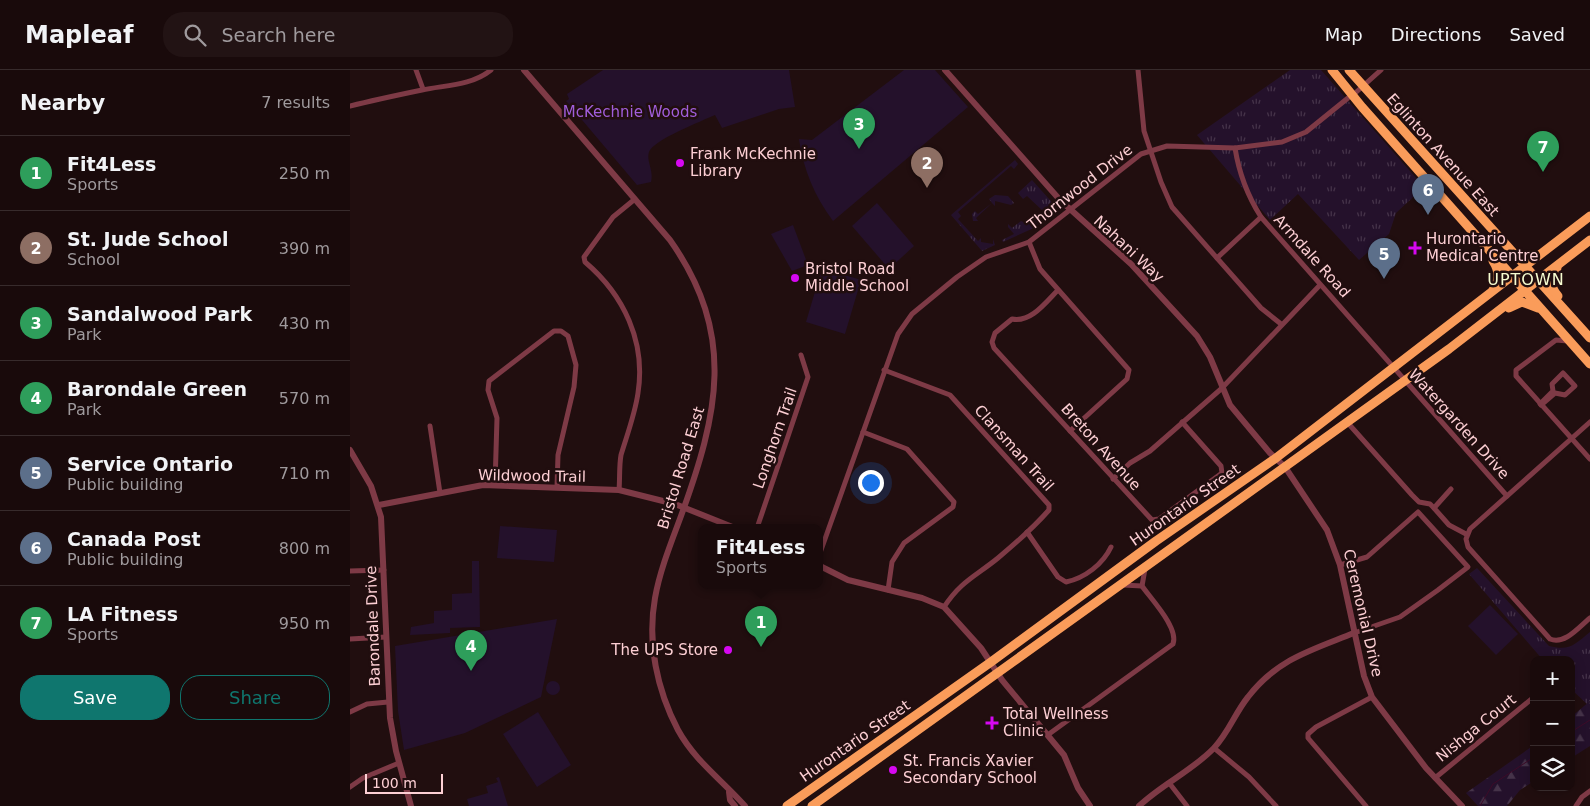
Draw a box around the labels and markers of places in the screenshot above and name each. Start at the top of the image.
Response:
pin: 3 [843,108,875,149]
pin: 7 [1527,131,1559,172]
place label: Frank McKechnie Library [690,145,816,180]
pin: 2 [911,147,943,188]
marker: Frank McKechnie Library [674,157,686,169]
pin: 6 [1412,174,1444,215]
place label: Hurontario Medical Centre [1426,230,1538,265]
pin: 5 [1368,238,1400,279]
marker: Hurontario Medical Centre [1408,241,1422,255]
place label: Bristol Road Middle School [805,260,909,295]
marker: Bristol Road Middle School [789,272,801,284]
pin: 1 [745,606,777,647]
pin: 4 [455,630,487,671]
place label: The UPS Store [610,641,718,659]
marker: The UPS Store [722,644,734,656]
place label: Total Wellness Clinic [1002,705,1109,740]
marker: Total Wellness Clinic [985,716,999,730]
place label: St. Francis Xavier Secondary School [903,752,1037,787]
marker: St. Francis Xavier Secondary School [887,764,899,776]

